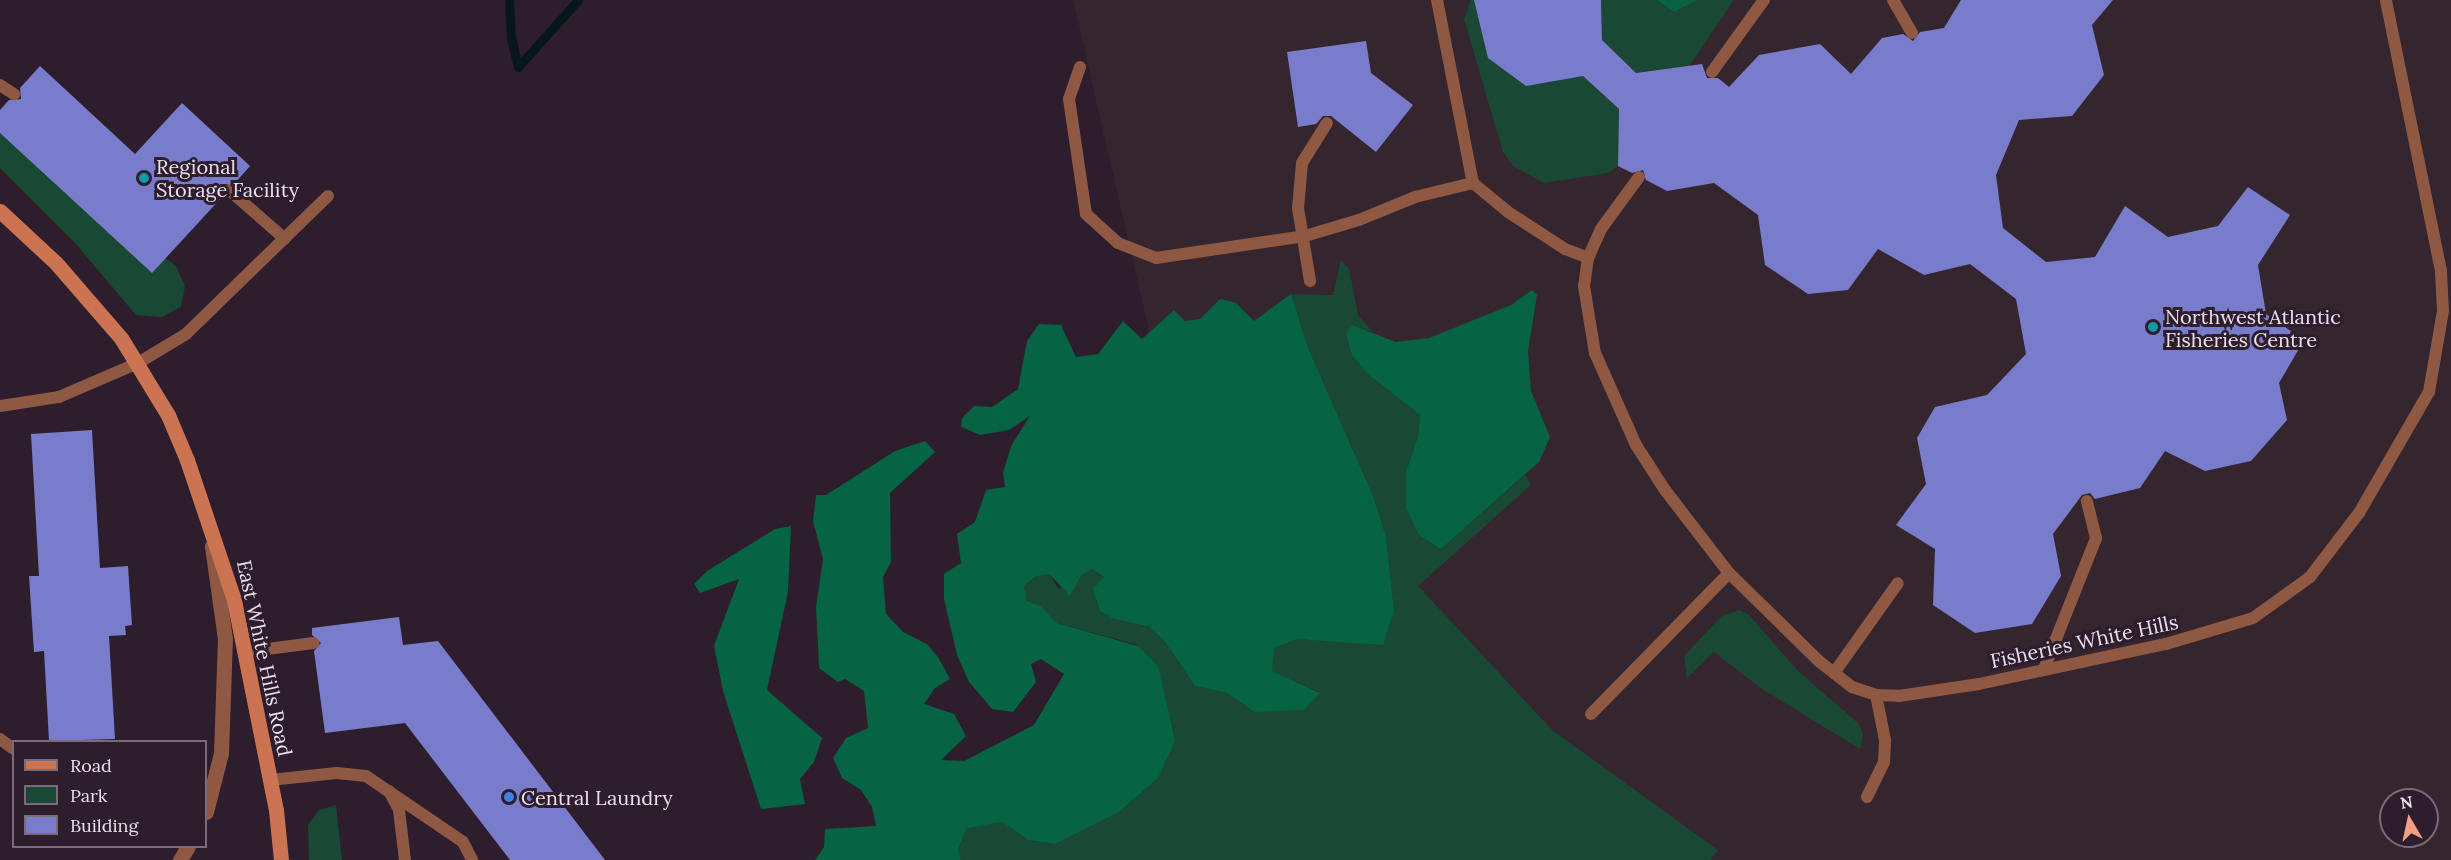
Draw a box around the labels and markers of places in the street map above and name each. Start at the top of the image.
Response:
place label: Regional Storage Facility [156,154,299,201]
marker: Regional Storage Facility [137,171,151,185]
place label: Northwest Atlantic Fisheries Centre [2165,304,2341,351]
marker: Northwest Atlantic Fisheries Centre [2146,320,2160,334]
place label: Central Laundry [521,785,673,809]
marker: Central Laundry [502,790,516,804]

